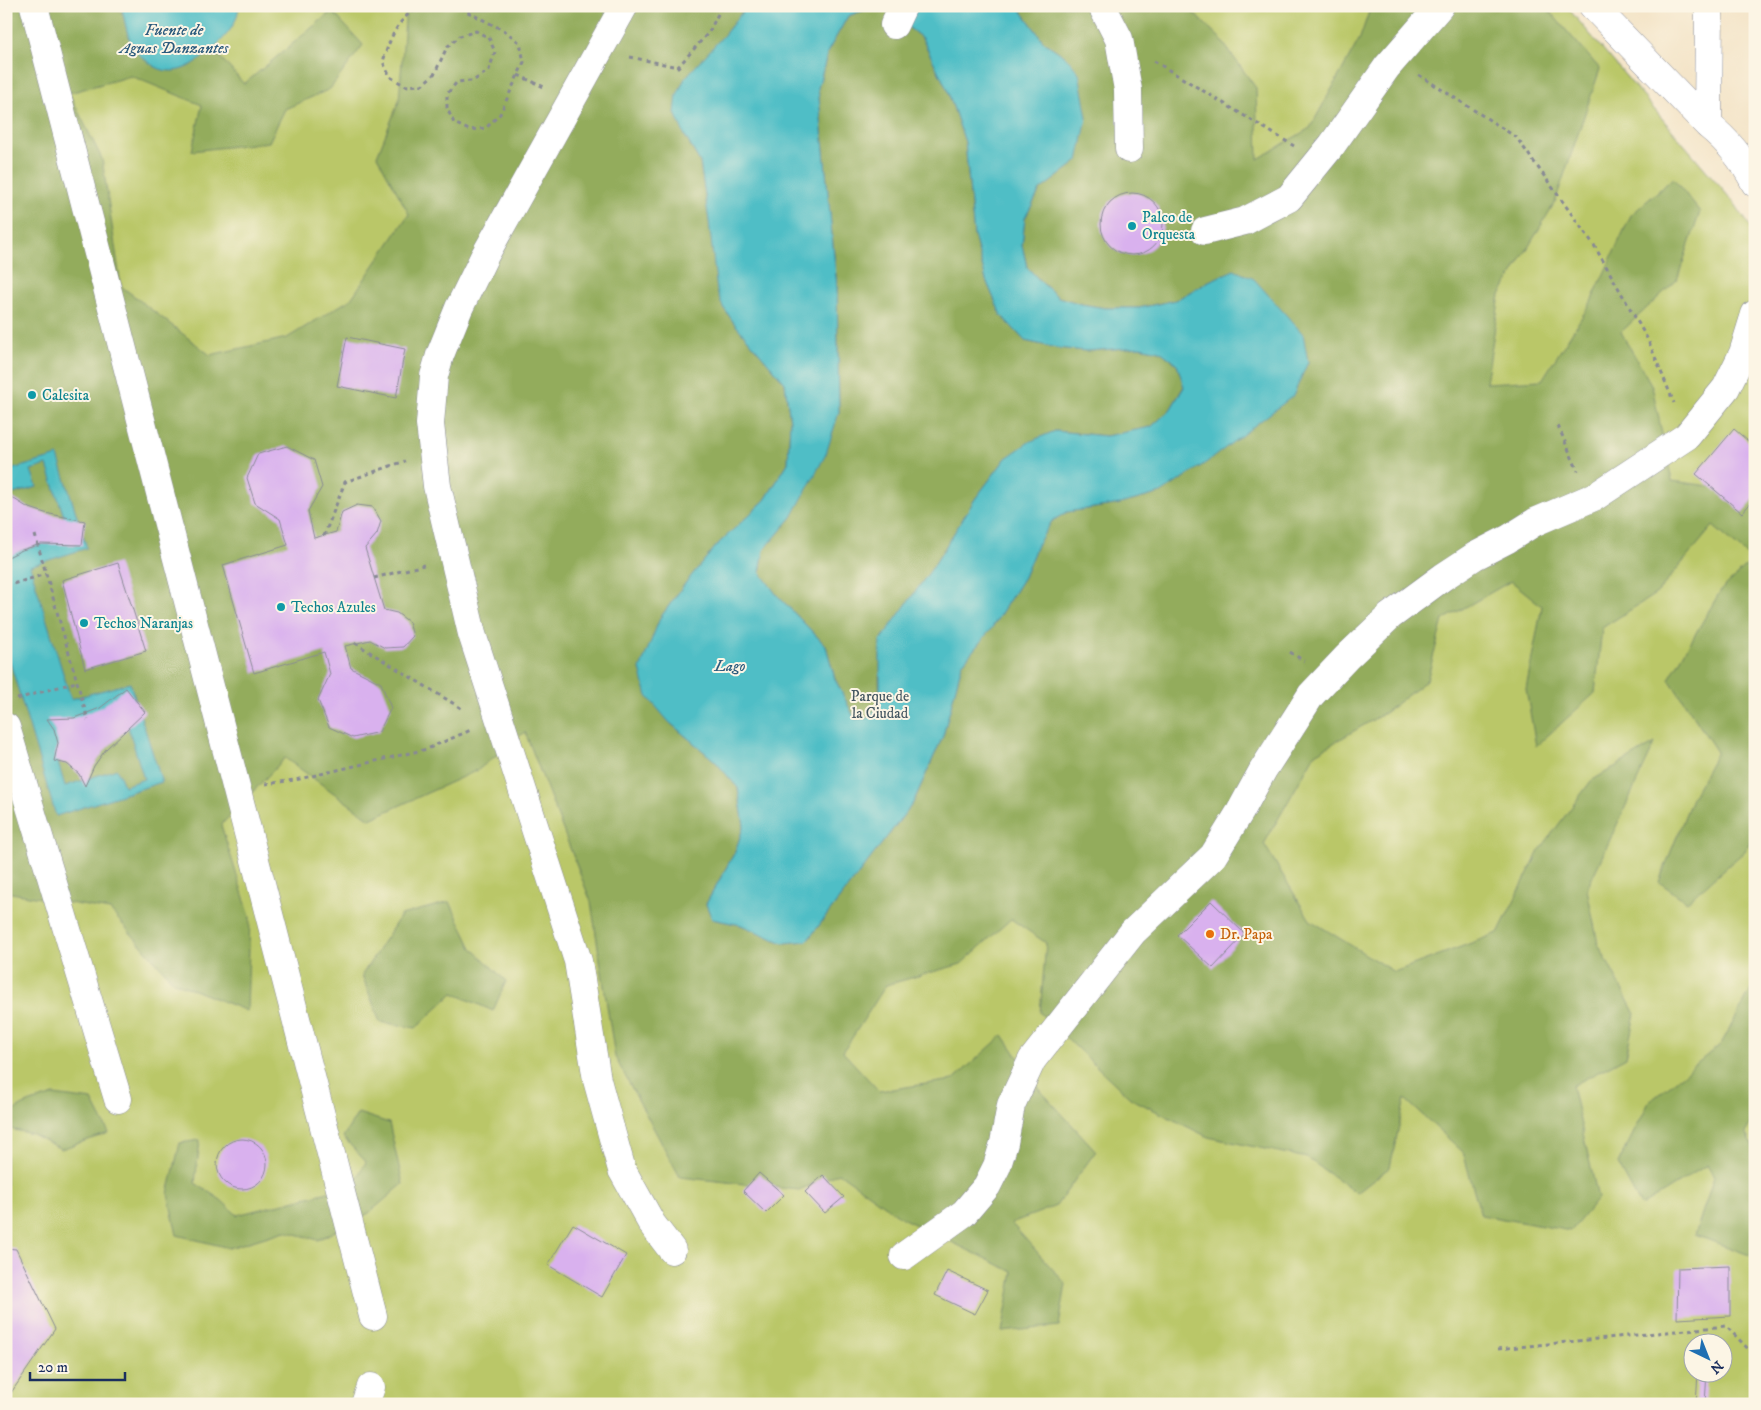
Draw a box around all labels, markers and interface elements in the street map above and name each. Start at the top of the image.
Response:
water label: Fuente de Aguas Danzantes [118,20,229,58]
place label: Palco de Orquesta [1142,208,1196,244]
marker: Palco de Orquesta [1126,220,1138,232]
place label: Calesita [42,386,90,405]
marker: Calesita [26,389,38,401]
place label: Techos Azules [291,598,376,617]
marker: Techos Azules [275,601,287,613]
place label: Techos Naranjas [94,614,193,633]
marker: Techos Naranjas [78,617,90,629]
water label: Lago [714,656,746,676]
park label: Parque de la Ciudad [851,687,909,723]
place label: Dr. Papa [1220,925,1273,944]
marker: Dr. Papa [1204,928,1216,940]
north arrow [1684,1332,1734,1382]
scale bar [30,1350,125,1382]
text: N [1705,1356,1727,1378]
text: 20 m [38,1358,68,1377]

